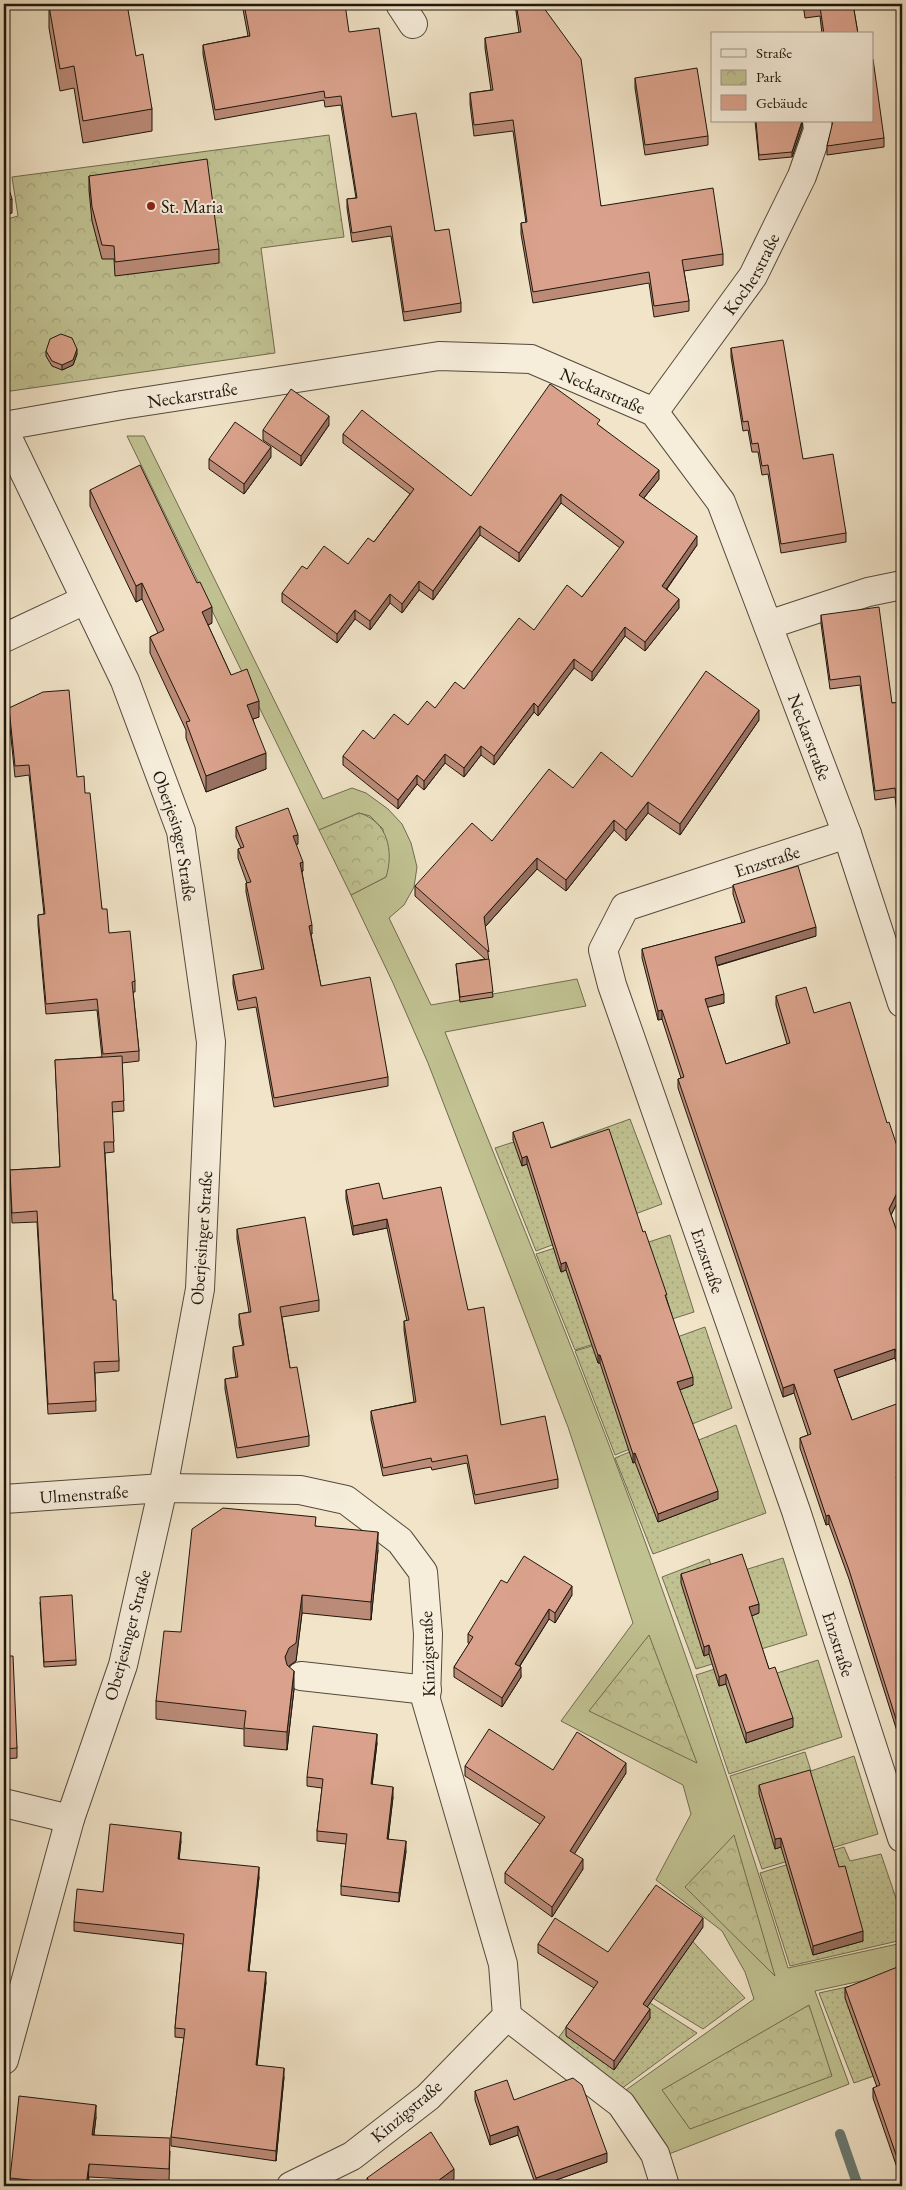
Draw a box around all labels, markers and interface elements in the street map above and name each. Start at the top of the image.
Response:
legend [711,32,874,122]
text: Straße [756,43,792,62]
text: Park [756,67,783,86]
text: Gebäude [756,93,808,112]
place label: St. Maria [161,195,224,218]
marker: St. Maria [145,200,157,212]
street label: Kocherstraße [717,229,784,319]
street label: Neckarstraße [557,361,649,419]
street label: Neckarstraße [146,376,239,412]
street label: Neckarstraße [783,690,837,783]
street label: Oberjesinger Straße [148,767,202,903]
street label: Enzstraße [731,840,803,882]
street label: Oberjesinger Straße [185,1170,217,1306]
street label: Enzstraße [686,1225,730,1296]
street label: Ulmenstraße [39,1479,129,1508]
street label: Oberjesinger Straße [98,1567,156,1703]
street label: Enzstraße [818,1608,860,1679]
street label: Kinzigstraße [414,1611,440,1697]
street label: Kinzigstraße [366,2075,446,2147]

